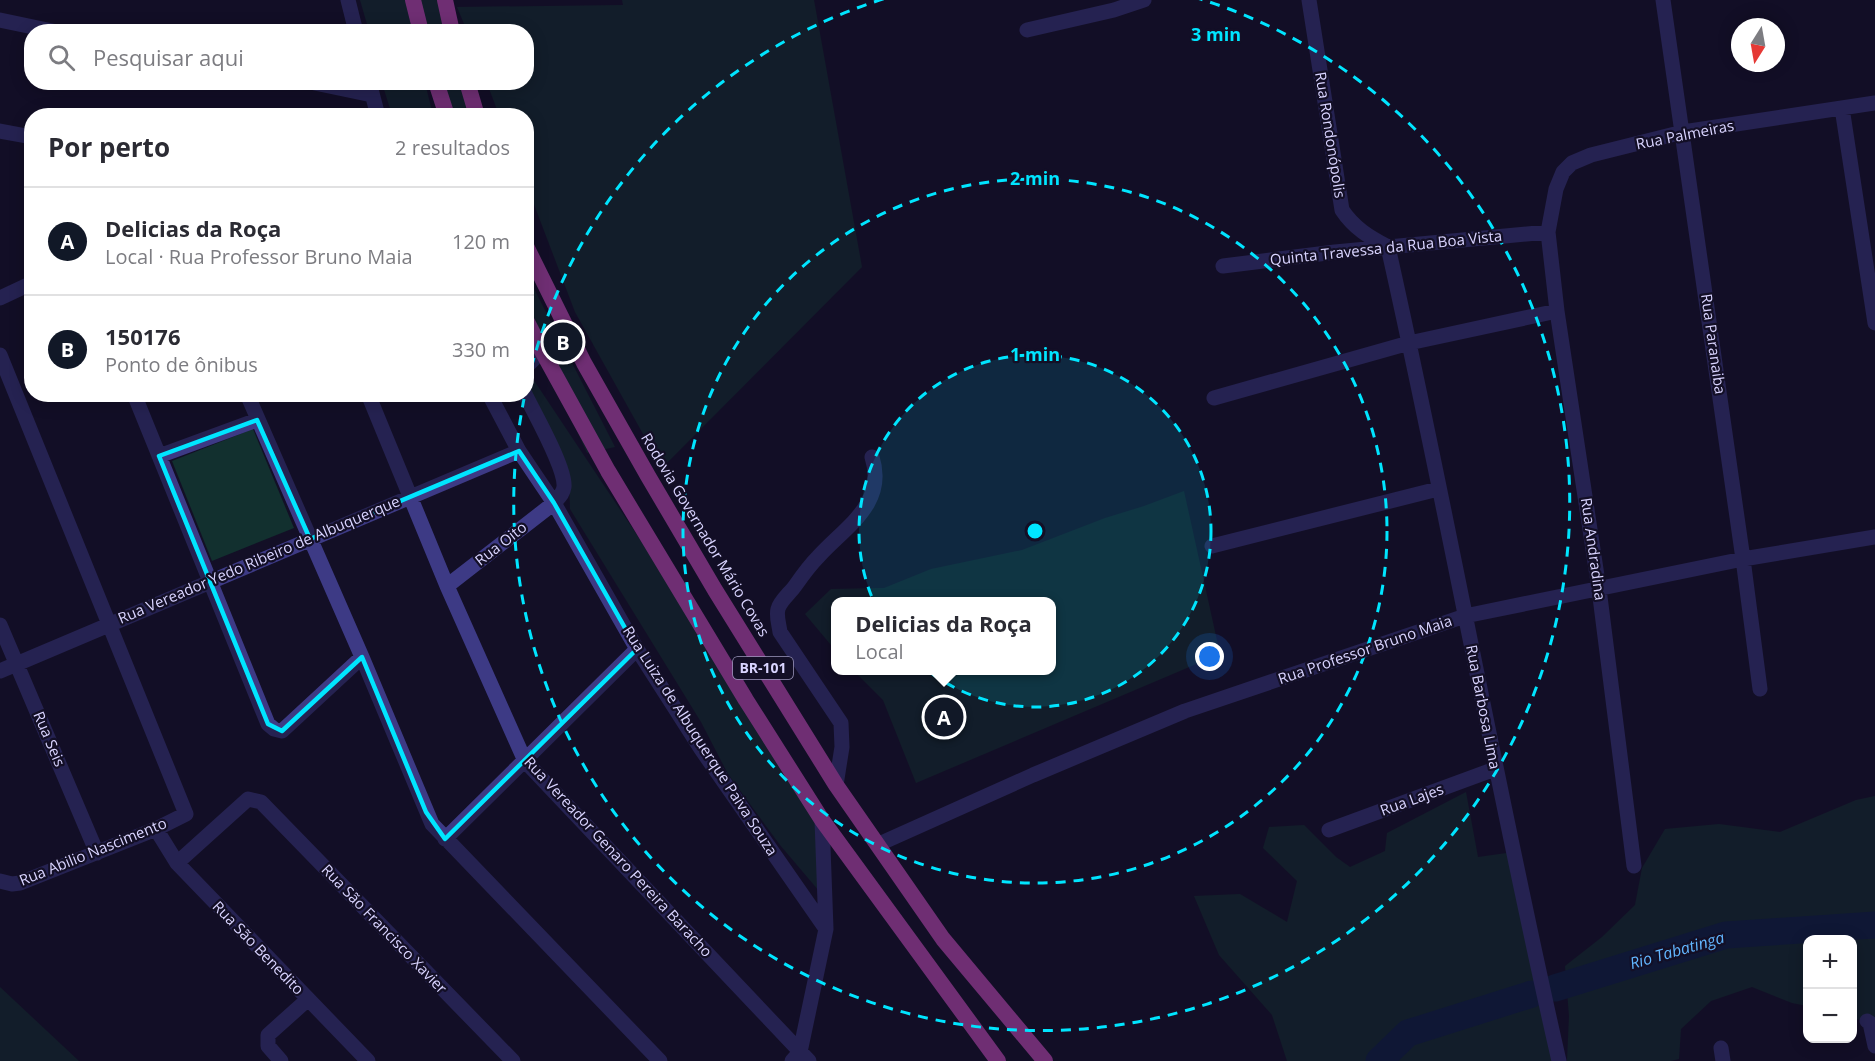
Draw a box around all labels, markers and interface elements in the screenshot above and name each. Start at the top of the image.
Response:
north arrow [1731,18,1785,72]
text: 3 min [1191,22,1241,46]
search box [24,24,534,90]
icon: search [45,41,78,74]
text: Pesquisar aqui [93,42,244,72]
street label: Rua Rondonópolis [1311,70,1351,199]
street label: Rua Palmeiras [1634,115,1736,153]
text: Por perto [48,129,170,165]
text: 2 resultados [395,134,510,161]
text: 2 min [1010,166,1060,190]
text: Delicias da Roça [105,213,281,243]
street label: Quinta Travessa da Rua Boa Vista [1269,225,1503,269]
text: A [61,228,74,255]
text: 120 m [452,228,510,255]
text: Local · Rua Professor Bruno Maia [105,243,413,270]
street label: Rua Paranaiba [1697,292,1731,395]
pin: B [544,320,582,364]
text: 150176 [105,321,180,351]
text: B [61,336,74,363]
text: 330 m [452,336,510,363]
text: 1 min [1010,342,1060,366]
text: Ponto de ônibus [105,351,258,378]
street label: Rodovia Governador Mário Covas [637,429,775,640]
street label: Rua Vereador Yedo Ribeiro de Albuquerque [115,490,403,628]
street label: Rua Andradina [1577,496,1611,602]
street label: Rua Oito [470,517,530,570]
centre of rings [1025,521,1045,541]
popup [831,597,1056,675]
text: Delicias da Roça [855,608,1032,638]
street label: Rua Professor Bruno Maia [1275,610,1454,688]
street label: Rua Luiza de Albuquerque Paiva Souza [619,622,783,859]
text: Local [855,638,904,665]
your location [1195,642,1224,671]
street label: Rua Barbosa Lima [1462,643,1506,771]
road number: BR-101 [733,657,793,679]
pin: A [924,694,964,740]
street label: Rua Seis [29,708,71,769]
street label: Rua Vereador Genaro Pereira Baracho [520,752,717,961]
street label: Rua Lajes [1377,778,1446,820]
street label: Rua Abilio Nascimento [16,812,169,890]
street label: Rua São Francisco Xavier [318,859,452,997]
street label: Rua São Benedito [209,896,309,999]
water label: Rio Tabatinga [1627,926,1727,974]
map controls [1803,935,1857,1043]
button: + [1803,935,1857,989]
button: − [1803,989,1857,1043]

